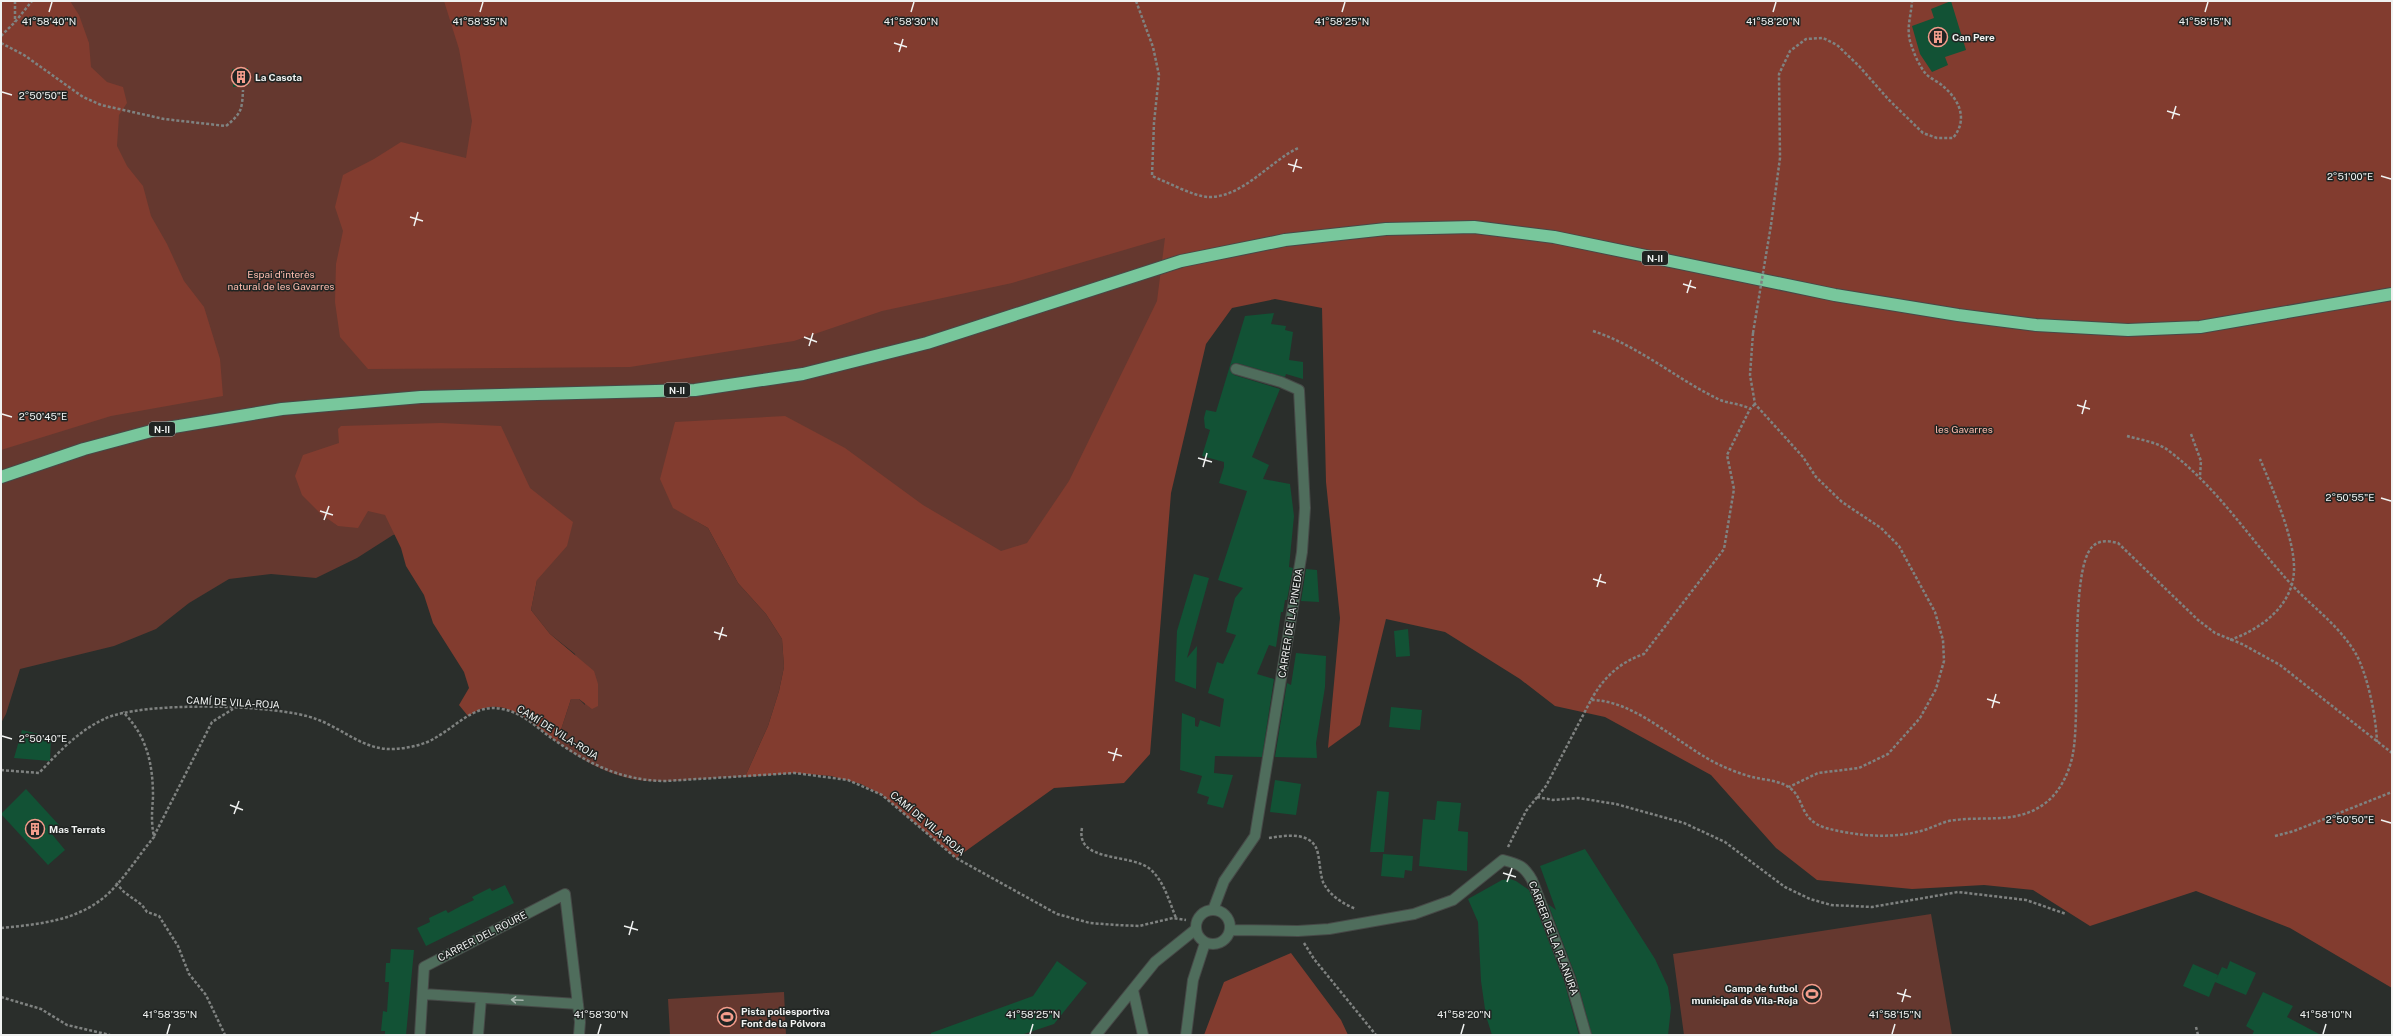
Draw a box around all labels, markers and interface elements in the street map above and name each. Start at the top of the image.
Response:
text: 41°58'40"N [22,15,76,27]
text: 41°58'35"N [453,15,507,27]
text: 41°58'30"N [884,15,938,27]
text: 41°58'25"N [1315,15,1369,27]
text: 41°58'20"N [1746,15,1800,27]
text: 41°58'15"N [2179,15,2231,27]
building icon: Can Pere [1927,26,1949,48]
place label: Can Pere [1952,31,1995,43]
building icon: La Casota [230,66,252,88]
place label: La Casota [255,71,302,83]
text: 2°50'50"E [19,89,67,101]
text: 2°51'00"E [2327,170,2373,182]
road number: N-II [1642,251,1668,265]
park label: Espai d'interès natural de les Gavarres [228,268,334,292]
road number: N-II [664,383,690,397]
text: 2°50'45"E [19,410,67,422]
road number: N-II [149,422,175,436]
park label: les Gavarres [1935,423,1993,435]
text: 2°50'55"E [2326,491,2374,503]
street label: CARRER DE LA PINEDA [1275,567,1305,679]
street label: CAMÍ DE VILA-ROJA [186,694,280,710]
street label: CAMÍ DE VILA-ROJA [515,702,601,762]
text: 2°50'40"E [19,732,67,744]
street label: CAMÍ DE VILA-ROJA [888,788,968,858]
text: 2°50'50"E [2326,813,2374,825]
building icon: Mas Terrats [24,818,46,840]
place label: Mas Terrats [49,823,105,835]
street label: CARRER DE LA PLANURA [1527,879,1581,997]
street label: CARRER DEL ROURE [436,908,528,964]
place label: Camp de futbol municipal de Vila-Roja [1692,982,1798,1006]
sports icon: Camp de futbol municipal de Vila-Roja [1801,983,1823,1005]
one-way arrow [511,996,524,1003]
place label: Pista poliesportiva Font de la Pólvora [741,1005,830,1029]
sports icon: Pista poliesportiva Font de la Pólvora [716,1006,738,1028]
text: 41°58'35"N [143,1008,197,1020]
text: 41°58'30"N [574,1008,628,1020]
text: 41°58'25"N [1006,1008,1060,1020]
text: 41°58'20"N [1437,1008,1491,1020]
text: 41°58'15"N [1869,1008,1921,1020]
text: 41°58'10"N [2300,1008,2352,1020]

